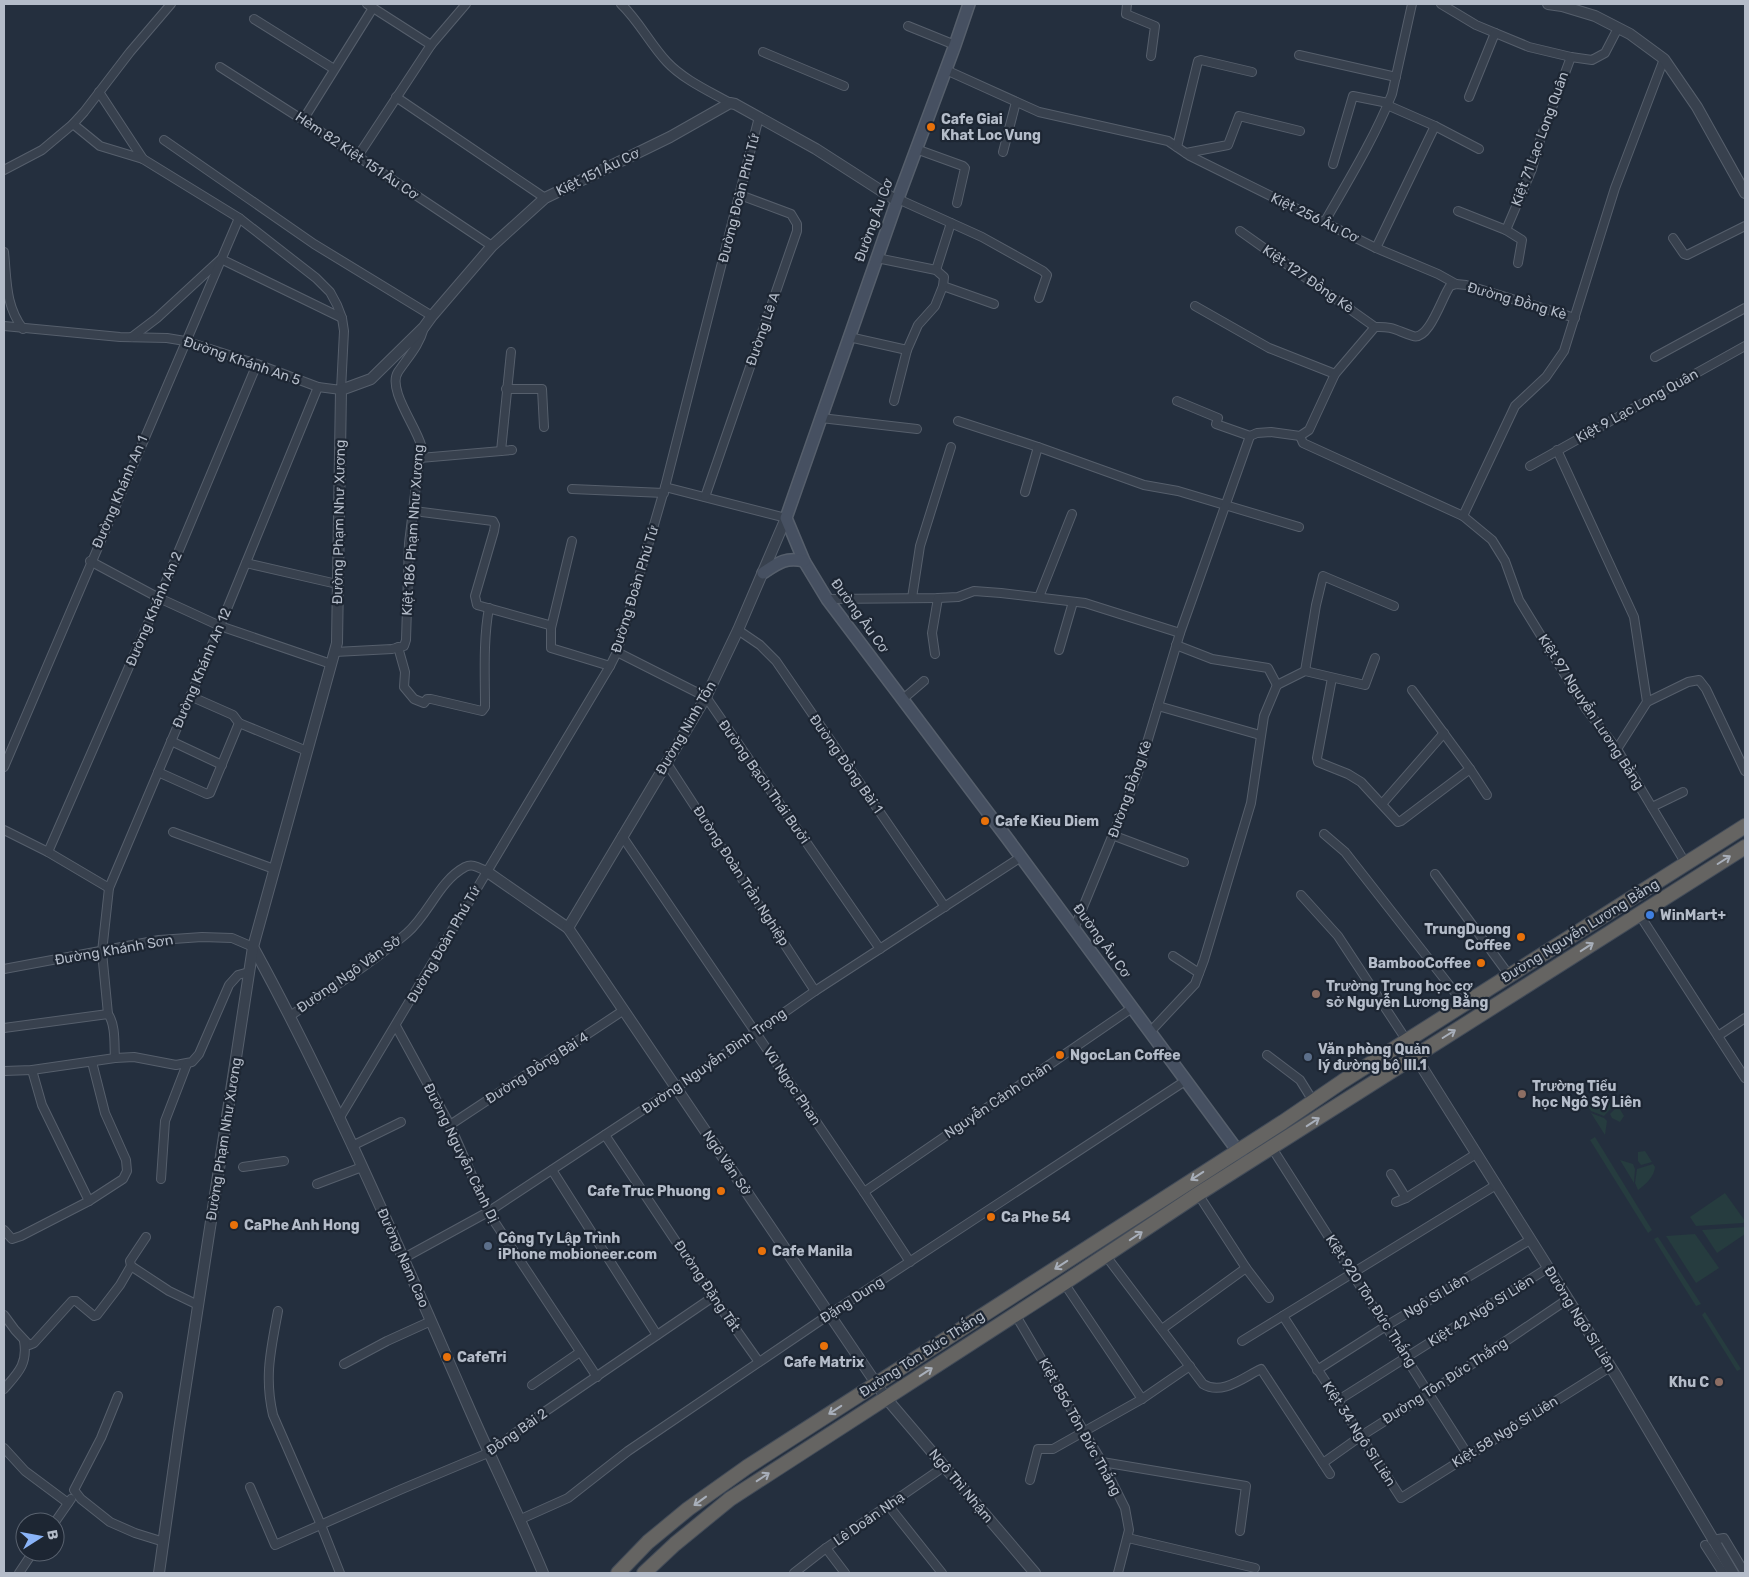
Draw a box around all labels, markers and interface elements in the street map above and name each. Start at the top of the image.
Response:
street label: Kiệt 71 Lạc Long Quân [1508,69,1572,209]
street label: Hẻm 82 Kiệt 151 Âu Cơ [292,107,423,204]
place label: Cafe Giai Khat Loc Vung [941,111,1041,144]
marker: Cafe Giai Khat Loc Vung [925,121,937,133]
street label: Đường Đoàn Phú Tứ [715,132,763,264]
street label: Kiệt 151 Âu Cơ [553,143,643,200]
street label: Đường Âu Cơ [850,175,897,264]
street label: Kiệt 256 Âu Cơ [1268,188,1362,247]
street label: Kiệt 127 Đồng Kè [1259,240,1357,317]
street label: Đường Đồng Kè [1465,278,1569,323]
street label: Đường Lê A [742,289,784,368]
street label: Đường Khánh An 5 [181,333,303,389]
street label: Kiệt 9 Lạc Long Quân [1573,365,1701,447]
street label: Đường Khánh An 1 [89,433,151,551]
street label: Đường Phạm Như Xương [329,439,349,605]
street label: Kiệt 186 Phạm Như Xương [399,444,427,616]
street label: Đường Đoàn Phú Tứ [607,523,663,655]
street label: Đường Khánh An 2 [122,549,186,669]
street label: Đường Âu Cơ [827,575,894,657]
street label: Đường Khánh An 12 [169,605,235,731]
street label: Kiệt 97 Nguyễn Lương Bằng [1534,631,1648,793]
street label: Đường Ninh Tốn [652,678,720,778]
street label: Đường Đồng Bài 1 [806,711,887,817]
street label: Đường Bạch Thái Bưởi [715,717,813,847]
street label: Đường Đồng Kè [1104,737,1156,840]
street label: Đường Đoàn Trần Nghiệp [689,802,794,949]
place label: Cafe Kieu Diem [995,813,1099,830]
marker: Cafe Kieu Diem [979,815,991,827]
one-way arrow [1717,855,1731,866]
street label: Đường Nguyễn Lương Bằng [1497,874,1662,987]
street label: Đường Đoàn Phú Tứ [404,882,484,1006]
street label: Đường Âu Cơ [1069,900,1136,982]
place label: WinMart+ [1660,907,1726,924]
marker: WinMart+ [1644,909,1656,921]
place label: TrungDuong Coffee [1424,921,1511,954]
street label: Đường Khánh Sơn [53,931,175,969]
marker: TrungDuong Coffee [1515,931,1527,943]
street label: Đường Ngô Văn Sở [293,932,405,1016]
one-way arrow [1579,942,1593,952]
place label: BambooCoffee [1368,955,1471,972]
marker: BambooCoffee [1475,957,1487,969]
place label: Trường Trung học cơ sở Nguyễn Lương Bằng [1326,978,1488,1011]
marker: Trường Trung học cơ sở Nguyễn Lương Bằng [1310,988,1322,1000]
street label: Đường Nguyễn Đình Trọng [638,1004,790,1117]
street label: Đường Đồng Bài 4 [482,1027,592,1108]
one-way arrow [1442,1029,1456,1039]
place label: Văn phòng Quản lý đường bộ III.1 [1318,1041,1430,1074]
street label: Vũ Ngọc Phan [759,1043,825,1129]
place label: NgocLan Coffee [1070,1047,1181,1064]
marker: NgocLan Coffee [1054,1049,1066,1061]
marker: Văn phòng Quản lý đường bộ III.1 [1302,1051,1314,1063]
street label: Đường Phạm Như Xương [203,1056,245,1222]
street label: Nguyễn Cảnh Chân [941,1057,1055,1142]
place label: Trường Tiểu học Ngô Sỹ Liên [1532,1078,1641,1111]
street label: Đường Nguyễn Cảnh Dị [420,1080,503,1225]
marker: Trường Tiểu học Ngô Sỹ Liên [1516,1088,1528,1100]
one-way arrow [1305,1117,1319,1127]
street label: Ngô Văn Sở [699,1127,755,1199]
one-way arrow [1190,1171,1204,1182]
place label: Cafe Truc Phuong [587,1183,711,1200]
marker: Cafe Truc Phuong [715,1185,727,1197]
street label: Đường Nam Cao [373,1206,433,1310]
place label: Ca Phe 54 [1001,1209,1071,1226]
marker: Ca Phe 54 [985,1211,997,1223]
place label: CaPhe Anh Hong [244,1217,360,1234]
marker: CaPhe Anh Hong [228,1219,240,1231]
place label: Công Ty Lập Trình iPhone mobioneer.com [498,1230,657,1263]
one-way arrow [1129,1231,1143,1241]
street label: Kiệt 920 Tôn Đức Thắng [1322,1231,1421,1370]
street label: Đường Đặng Tất [670,1237,745,1335]
marker: Công Ty Lập Trình iPhone mobioneer.com [482,1240,494,1252]
place label: Cafe Manila [772,1243,853,1260]
marker: Cafe Manila [756,1245,768,1257]
one-way arrow [1054,1260,1068,1270]
street label: Đường Ngô Sĩ Liên [1541,1263,1619,1375]
street label: Ngô Sĩ Liên [1400,1270,1472,1322]
street label: Kiệt 42 Ngô Sĩ Liên [1425,1272,1537,1350]
street label: Đặng Dung [817,1273,887,1327]
street label: Đường Tôn Đức Thắng [856,1306,988,1401]
street label: Đường Tôn Đức Thắng [1379,1333,1511,1428]
marker: Cafe Matrix [818,1340,830,1352]
place label: CafeTri [457,1349,507,1366]
marker: CafeTri [441,1351,453,1363]
place label: Cafe Matrix [784,1354,865,1371]
street label: Kiệt 856 Tôn Đức Thắng [1035,1355,1126,1499]
one-way arrow [919,1367,933,1377]
place label: Khu C [1669,1374,1709,1391]
marker: Khu C [1713,1376,1725,1388]
street label: Kiệt 34 Ngô Sĩ Liên [1319,1378,1399,1490]
street label: Kiệt 58 Ngô Sĩ Liên [1449,1393,1561,1471]
street label: Đồng Bài 2 [483,1404,551,1459]
one-way arrow [828,1405,842,1415]
street label: Ngô Thì Nhậm [925,1446,997,1526]
one-way arrow [756,1472,770,1482]
street label: Lê Doãn Nhạ [830,1488,908,1550]
one-way arrow [694,1495,707,1506]
north arrow [15,1512,65,1562]
text: B [43,1528,62,1541]

